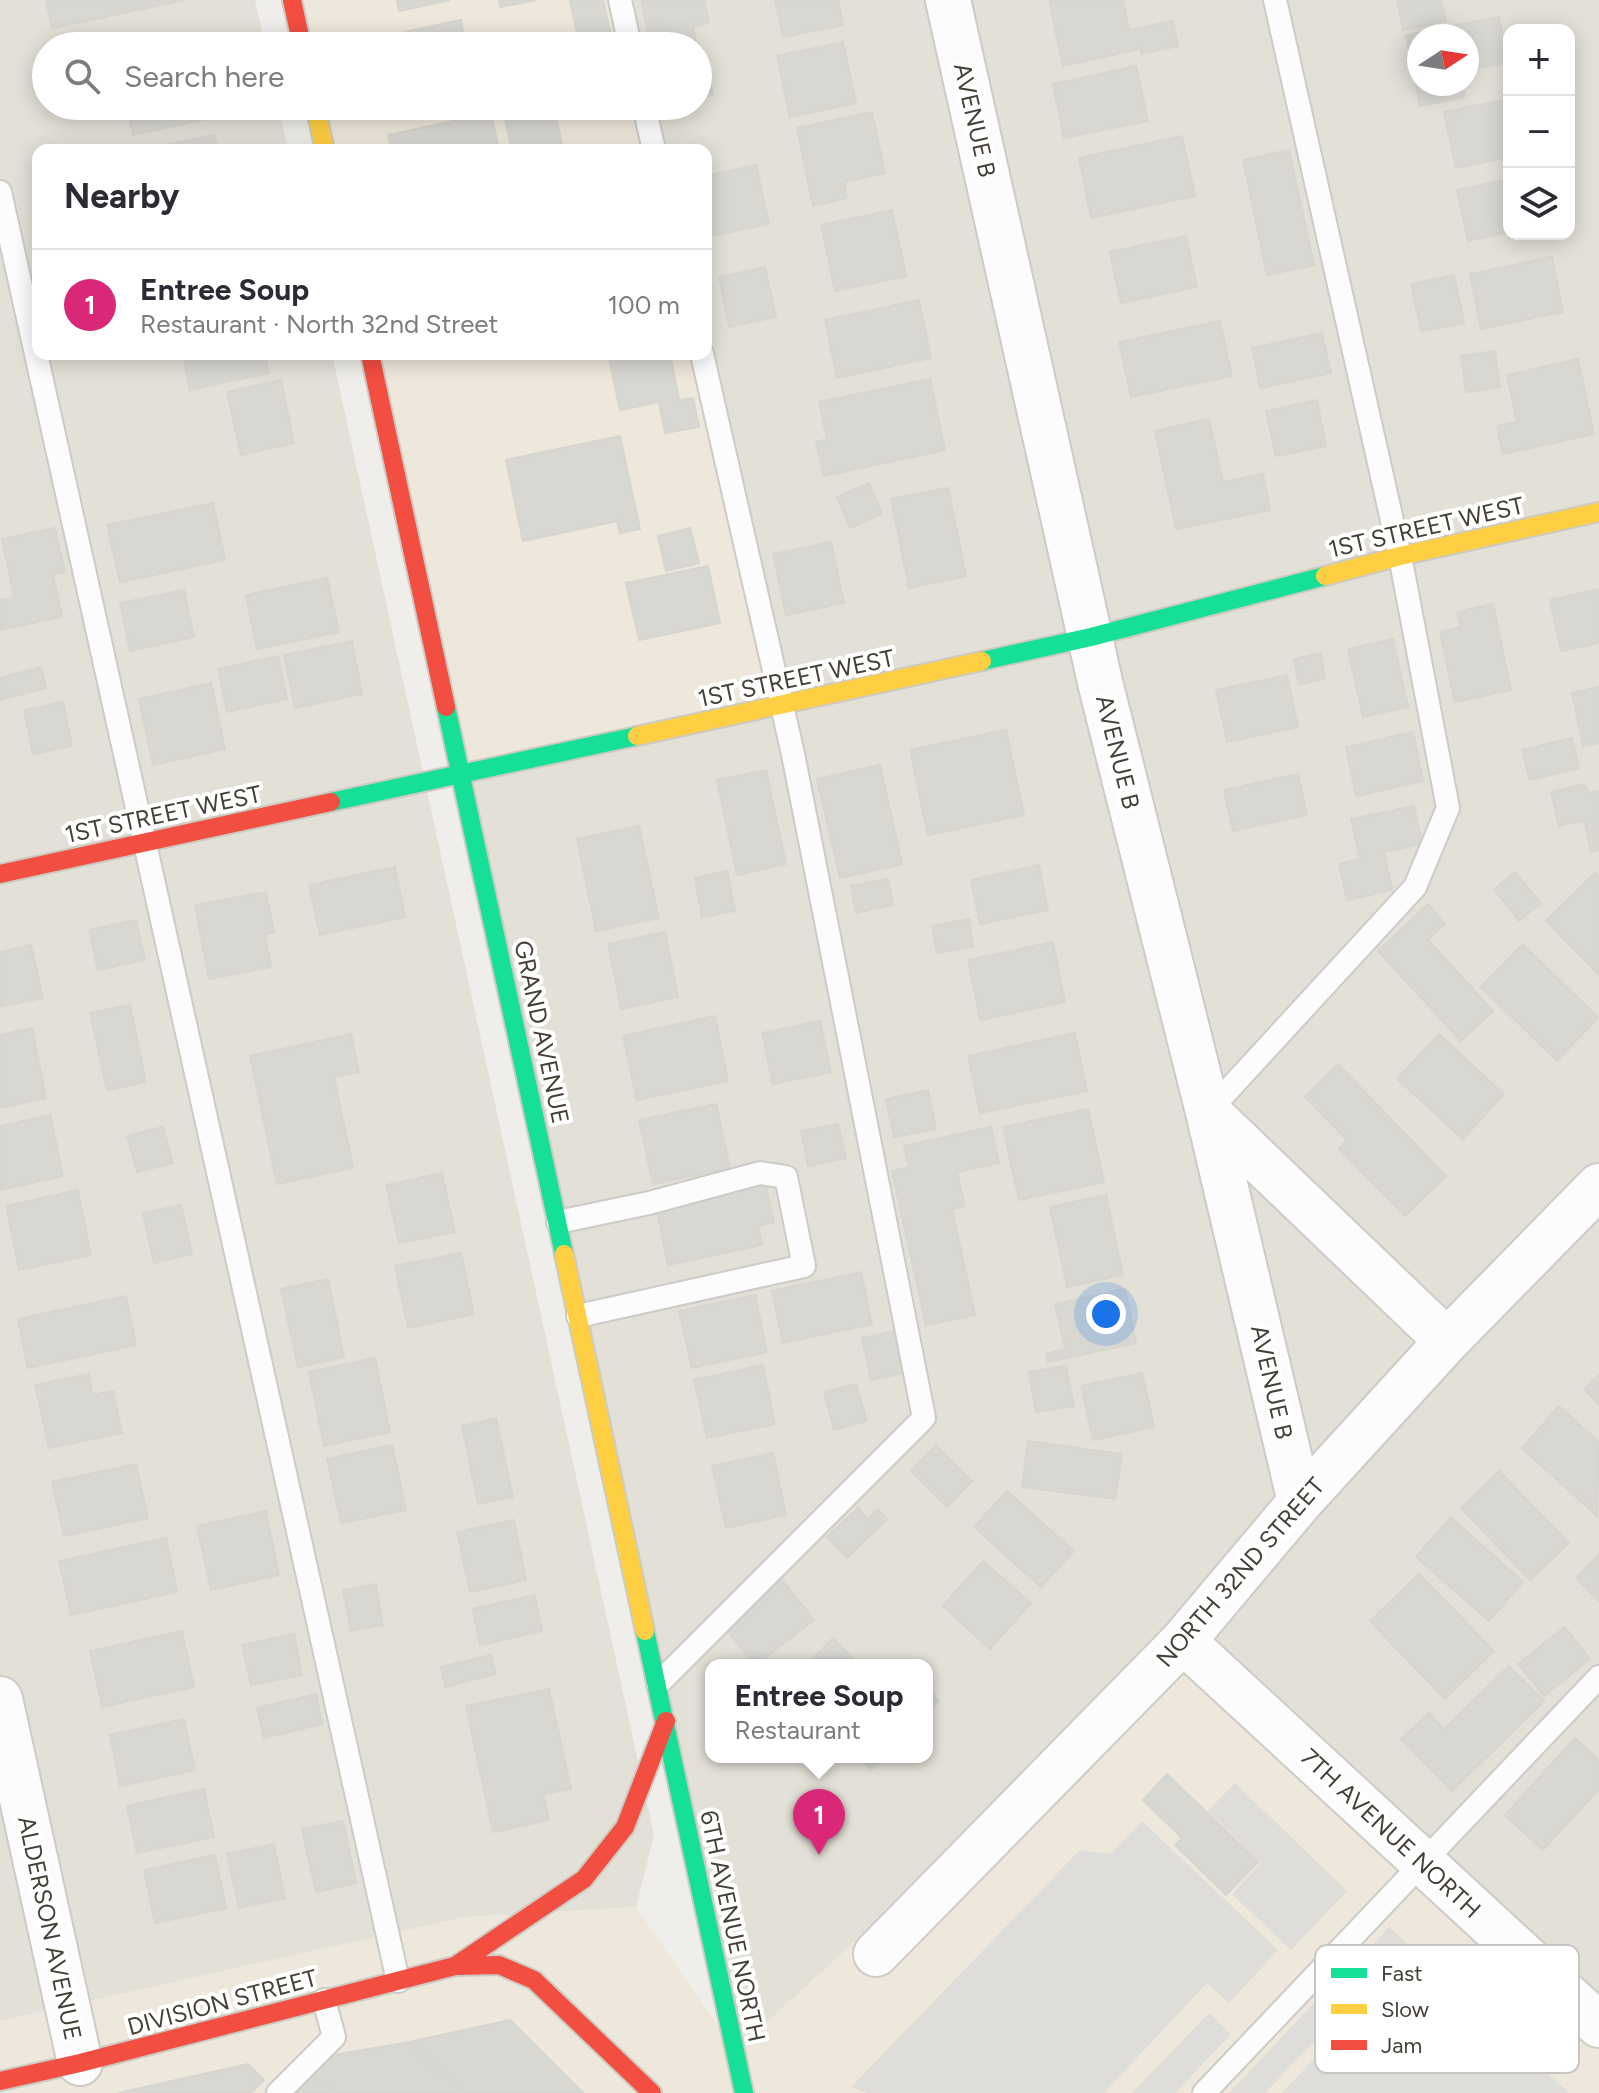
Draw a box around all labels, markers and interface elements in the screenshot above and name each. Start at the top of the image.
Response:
north arrow [1407,24,1479,96]
map controls [1503,24,1575,240]
button: + [1503,24,1575,96]
search box [32,32,712,120]
icon: search [60,54,104,98]
text: Search here [124,58,284,95]
street label: AVENUE B [948,60,1002,180]
button: − [1503,96,1575,168]
button: layers [1503,168,1575,240]
text: Nearby [64,176,179,217]
text: Entree Soup [140,271,309,308]
text: 1 [85,289,95,321]
text: 100 m [607,289,680,321]
text: Restaurant · North 32nd Street [140,308,498,340]
street label: 1ST STREET WEST [1325,490,1527,564]
street label: 1ST STREET WEST [695,643,897,713]
street label: AVENUE B [1090,692,1146,812]
street label: 1ST STREET WEST [62,779,264,849]
street label: GRAND AVENUE [508,938,576,1126]
your location [1086,1294,1126,1334]
street label: AVENUE B [1245,1322,1299,1442]
street label: NORTH 32ND STREET [1150,1471,1330,1673]
popup [705,1659,933,1763]
text: Entree Soup [734,1677,904,1714]
text: Restaurant [734,1714,861,1746]
street label: 7TH AVENUE NORTH [1295,1742,1487,1924]
pin: 1 [793,1789,845,1855]
street label: 6TH AVENUE NORTH [694,1808,772,2044]
street label: ALDERSON AVENUE [12,1813,88,2043]
legend [1315,1945,1579,2073]
text: Fast [1381,1960,1423,1987]
street label: DIVISION STREET [124,1963,320,2041]
text: Slow [1381,1996,1430,2023]
text: Jam [1381,2032,1422,2059]

